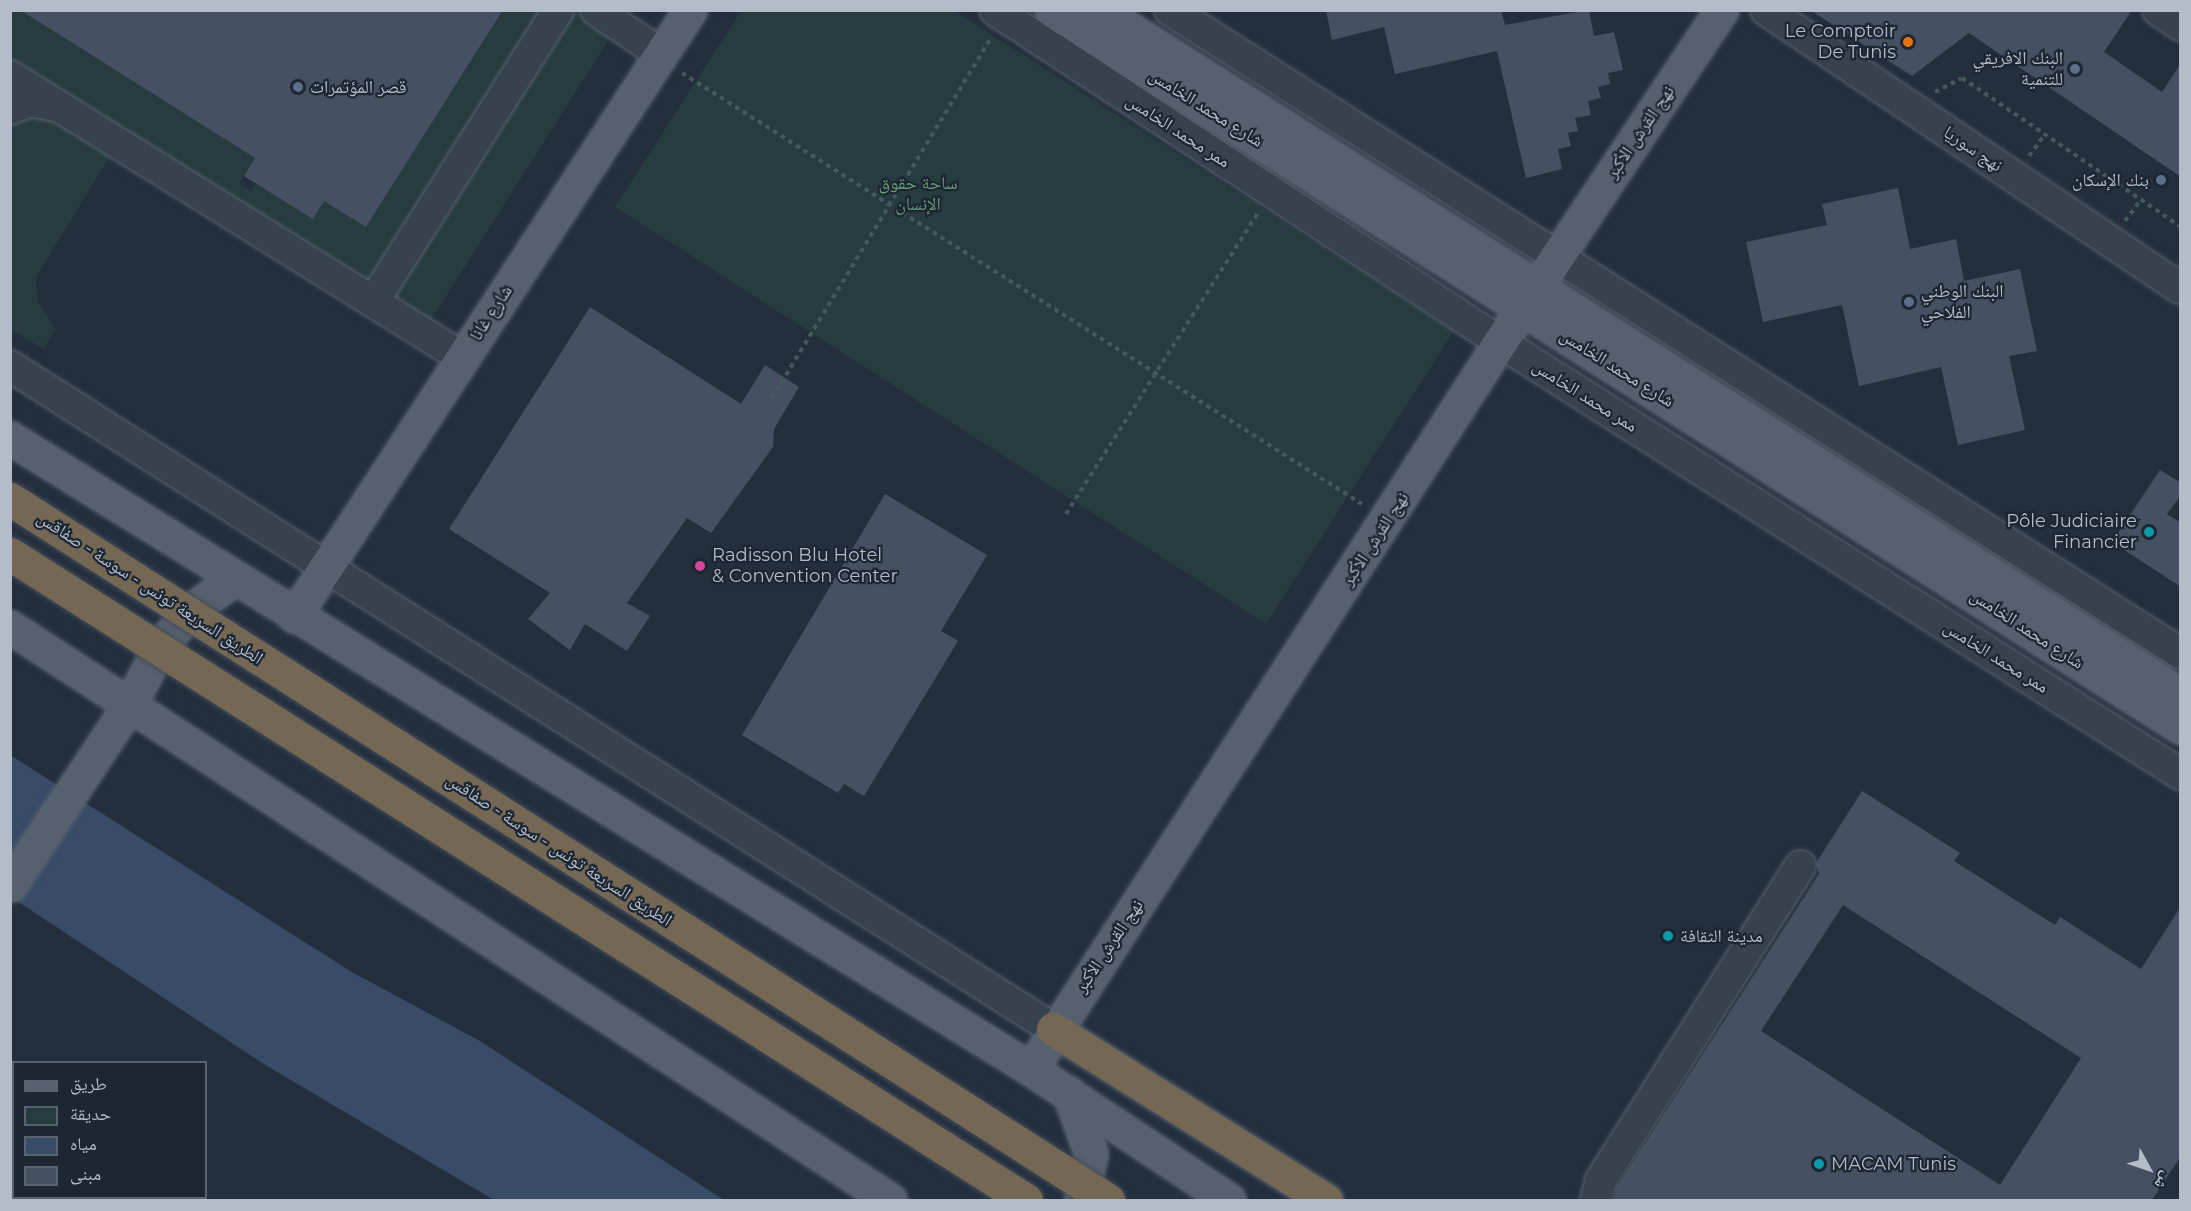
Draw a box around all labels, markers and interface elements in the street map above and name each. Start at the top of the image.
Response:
place label: Le Comptoir De Tunis [1785,21,1896,63]
marker: Le Comptoir De Tunis [1901,35,1915,49]
place label: البنك الافريقي للتنمية [1972,48,2063,90]
marker: البنك الافريقي للتنمية [2068,62,2082,76]
street label: شارع محمد الخامس [1145,64,1267,152]
place label: قصر المؤتمرات [310,76,407,98]
marker: قصر المؤتمرات [291,80,305,94]
street label: نهج القرش الأكبر [1601,81,1679,183]
street label: ممر محمد الخامس [1122,89,1234,173]
street label: نهج سوريا [1939,121,2007,177]
place label: بنك الإسكان [2072,169,2149,191]
park label: ساحة حقوق الإنسان [878,173,958,216]
marker: بنك الإسكان [2154,173,2168,187]
street label: شارع غانا [465,281,517,345]
place label: البنك الوطني الفلاحي [1921,281,2004,324]
marker: البنك الوطني الفلاحي [1902,295,1916,309]
street label: شارع محمد الخامس [1556,324,1678,412]
street label: ممر محمد الخامس [1529,355,1641,437]
street label: نهج القرش الأكبر [1337,488,1413,590]
street label: الطريق السريعة تونس - سوسة - صفاقس [33,507,267,669]
place label: Pôle Judiciaire Financier [2006,511,2137,554]
marker: Pôle Judiciaire Financier [2142,525,2156,539]
place label: Radisson Blu Hotel & Convention Center [712,545,898,588]
marker: Radisson Blu Hotel & Convention Center [693,559,707,573]
street label: شارع محمد الخامس [1966,584,2088,674]
street label: ممر محمد الخامس [1940,616,2052,698]
street label: الطريق السريعة تونس - سوسة - صفاقس [442,769,676,931]
street label: نهج القرش الأكبر [1070,895,1148,997]
place label: مدينة الثقافة [1680,925,1763,947]
marker: مدينة الثقافة [1661,929,1675,943]
legend [12,1061,207,1199]
text: طريق [70,1073,107,1095]
text: حديقة [70,1103,111,1125]
text: مياه [70,1133,97,1155]
north arrow [2119,1139,2179,1199]
place label: MACAM Tunis [1831,1153,1956,1175]
marker: MACAM Tunis [1812,1157,1826,1171]
text: مبنى [70,1163,101,1185]
text: ش [2150,1168,2176,1193]

